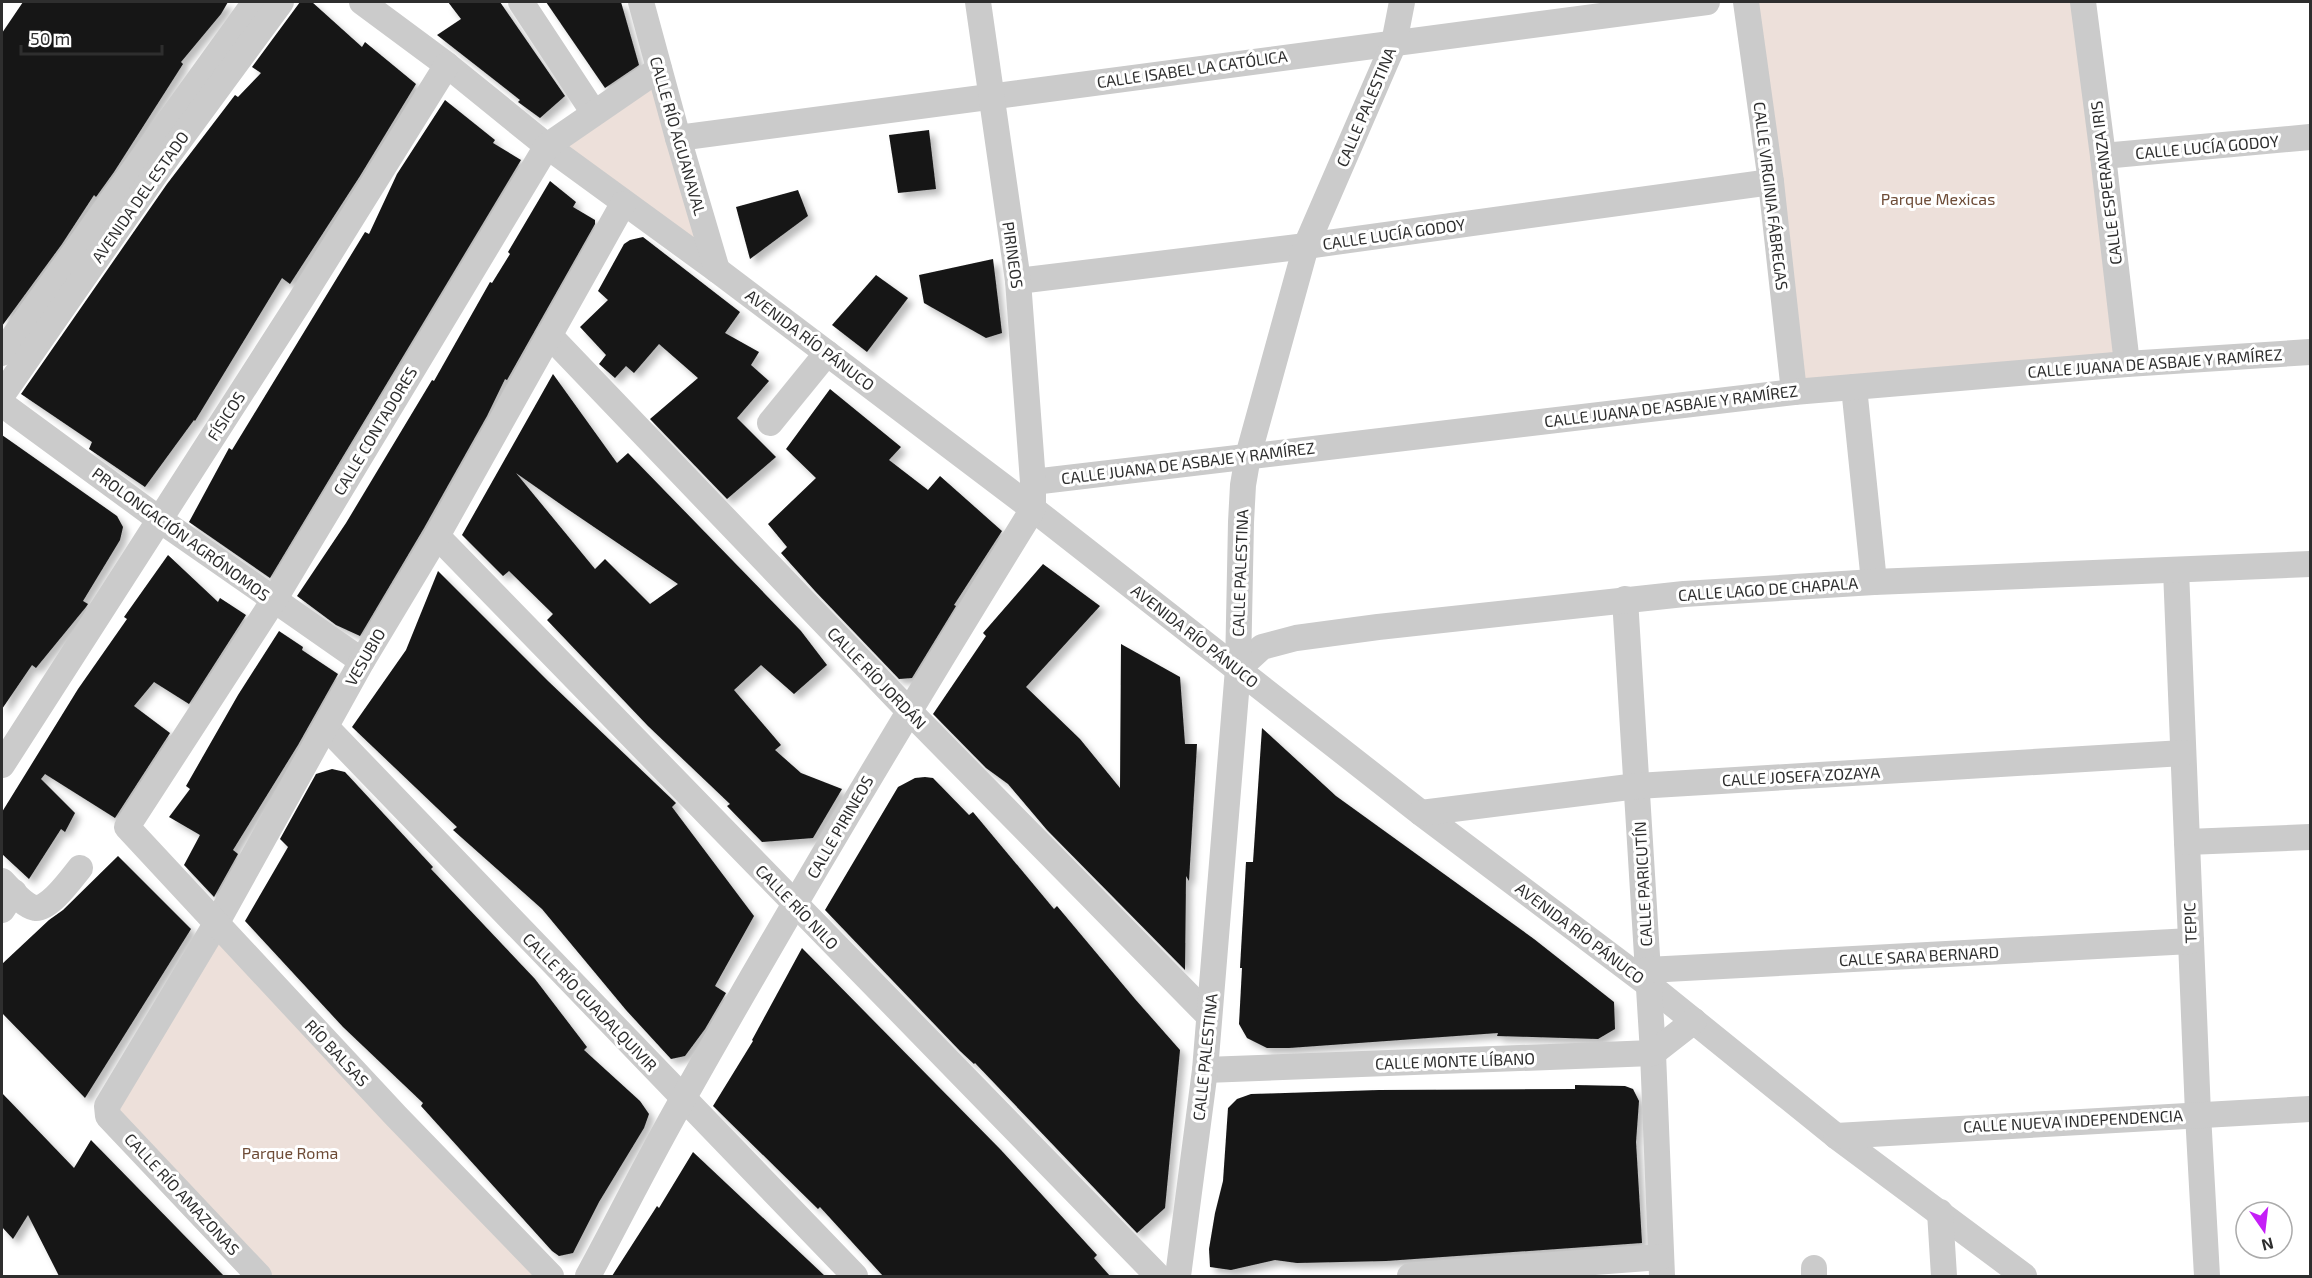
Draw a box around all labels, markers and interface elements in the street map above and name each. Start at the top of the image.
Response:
scale bar [21,18,162,56]
text: 50 m [30,27,70,49]
street label: CALLE PALESTINA [1332,44,1399,169]
street label: CALLE ISABEL LA CATÓLICA [1095,46,1288,91]
street label: CALLE RÍO AGUANAVAL [647,54,710,218]
street label: CALLE ESPERANZA IRIS [2086,100,2125,266]
street label: CALLE VIRGINIA FÁBREGAS [1751,101,1792,291]
street label: AVENIDA DEL ESTADO [87,127,192,266]
street label: CALLE LUCÍA GODOY [2134,131,2280,162]
park label: Parque Mexicas [1881,189,1995,208]
street label: CALLE LUCÍA GODOY [1321,214,1467,253]
street label: PIRINEOS [999,220,1028,290]
street label: AVENIDA RÍO PÁNUCO [742,285,878,394]
street label: CALLE JUANA DE ASBAJE Y RAMÍREZ [2027,344,2283,381]
street label: CALLE CONTADORES [329,363,420,498]
street label: CALLE JUANA DE ASBAJE Y RAMÍREZ [1543,381,1799,430]
street label: FÍSICOS [203,388,248,444]
street label: CALLE JUANA DE ASBAJE Y RAMÍREZ [1060,438,1316,487]
street label: PROLONGACIÓN AGRÓNOMOS [89,463,274,604]
street label: CALLE PALESTINA [1228,509,1251,637]
street label: CALLE LAGO DE CHAPALA [1677,573,1859,604]
street label: AVENIDA RÍO PÁNUCO [1128,580,1263,691]
street label: CALLE RÍO JORDÁN [824,623,931,732]
street label: VESUBIO [341,625,389,689]
street label: CALLE JOSEFA ZOZAYA [1721,762,1881,789]
street label: CALLE PIRINEOS [802,772,877,882]
street label: CALLE PARICUTÍN [1630,821,1655,947]
street label: CALLE RÍO NILO [752,860,843,953]
street label: AVENIDA RÍO PÁNUCO [1512,878,1648,987]
street label: TEPIC [2179,902,2200,944]
street label: CALLE RÍO GUADALQUIVIR [519,929,661,1076]
street label: CALLE SARA BERNARD [1838,942,2000,969]
street label: CALLE PALESTINA [1188,992,1221,1121]
street label: RÍO BALSAS [302,1015,373,1090]
street label: CALLE MONTE LÍBANO [1375,1048,1535,1073]
street label: CALLE NUEVA INDEPENDENCIA [1963,1105,2183,1136]
street label: CALLE RÍO AMAZONAS [121,1129,244,1259]
park label: Parque Roma [242,1143,338,1162]
north arrow [2234,1200,2294,1260]
text: N [2260,1234,2276,1256]

